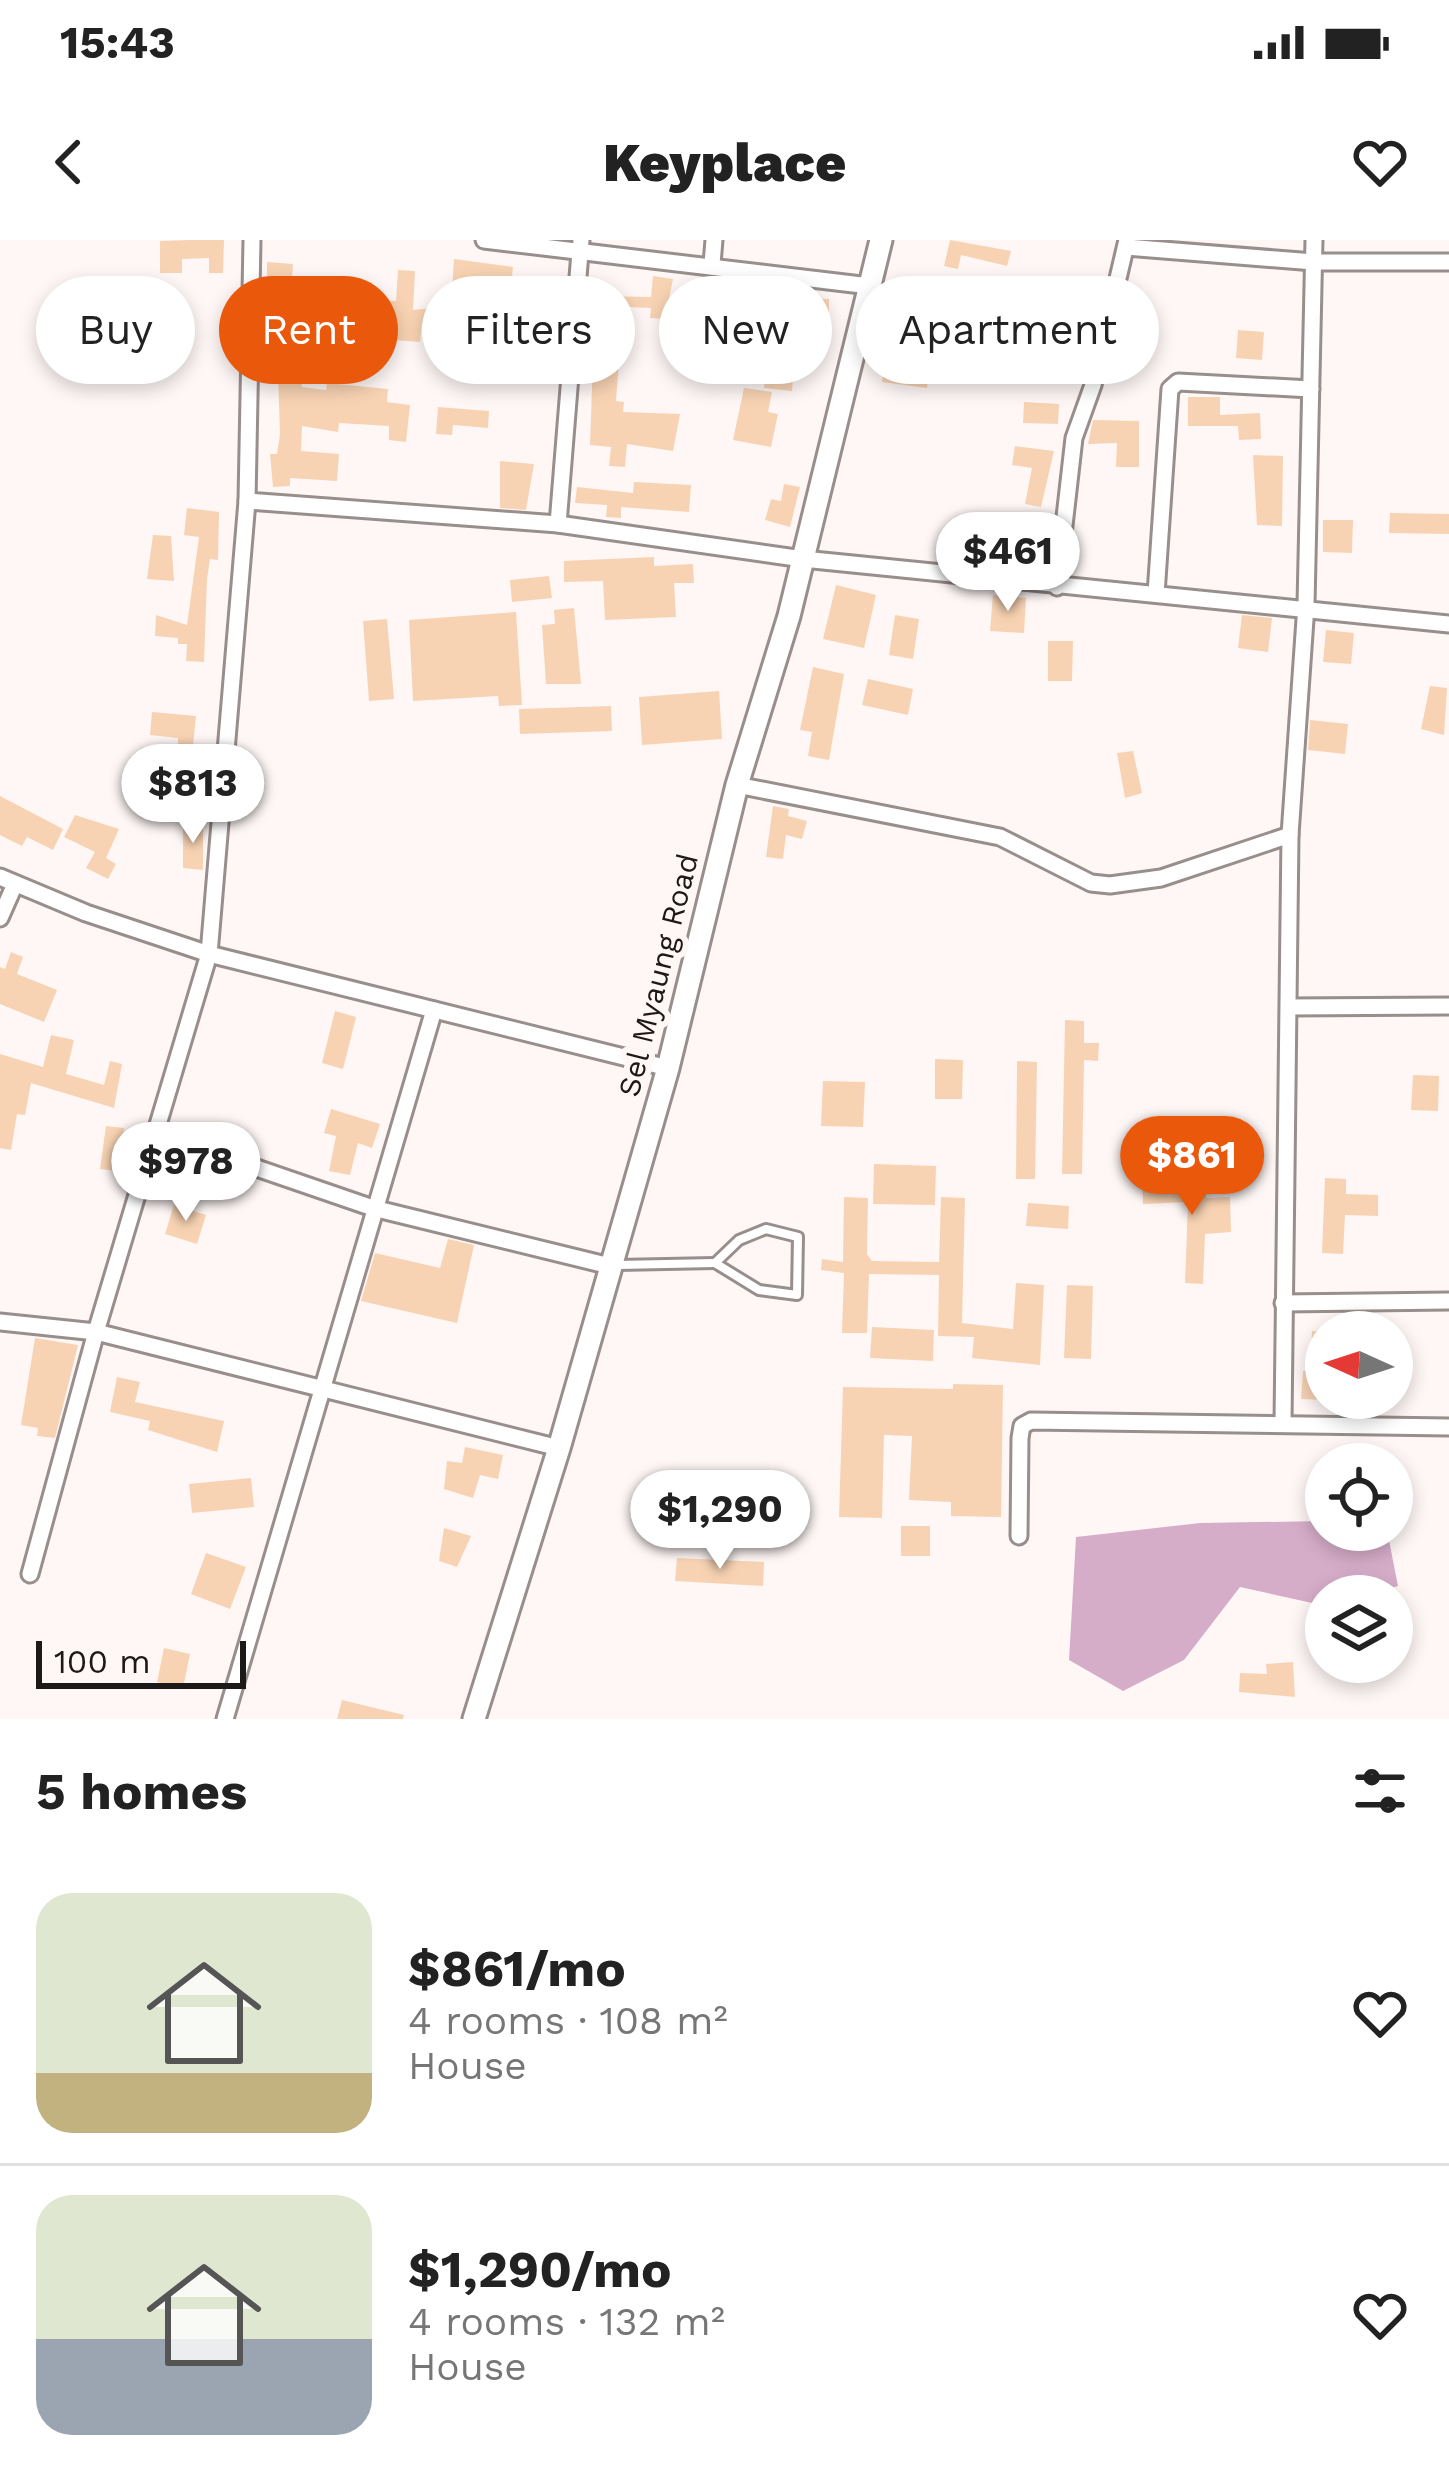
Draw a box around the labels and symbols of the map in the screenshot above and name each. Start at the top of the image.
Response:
pin: $461 [937,512,1079,614]
pin: $813 [122,744,264,846]
street label: Sel Myaung Road [611,850,705,1100]
pin: $861 [1121,1116,1263,1218]
pin: $978 [115,1122,257,1224]
north arrow [1305,1311,1413,1419]
pin: $1,290 [622,1470,818,1572]
scale bar [36,1635,246,1688]

